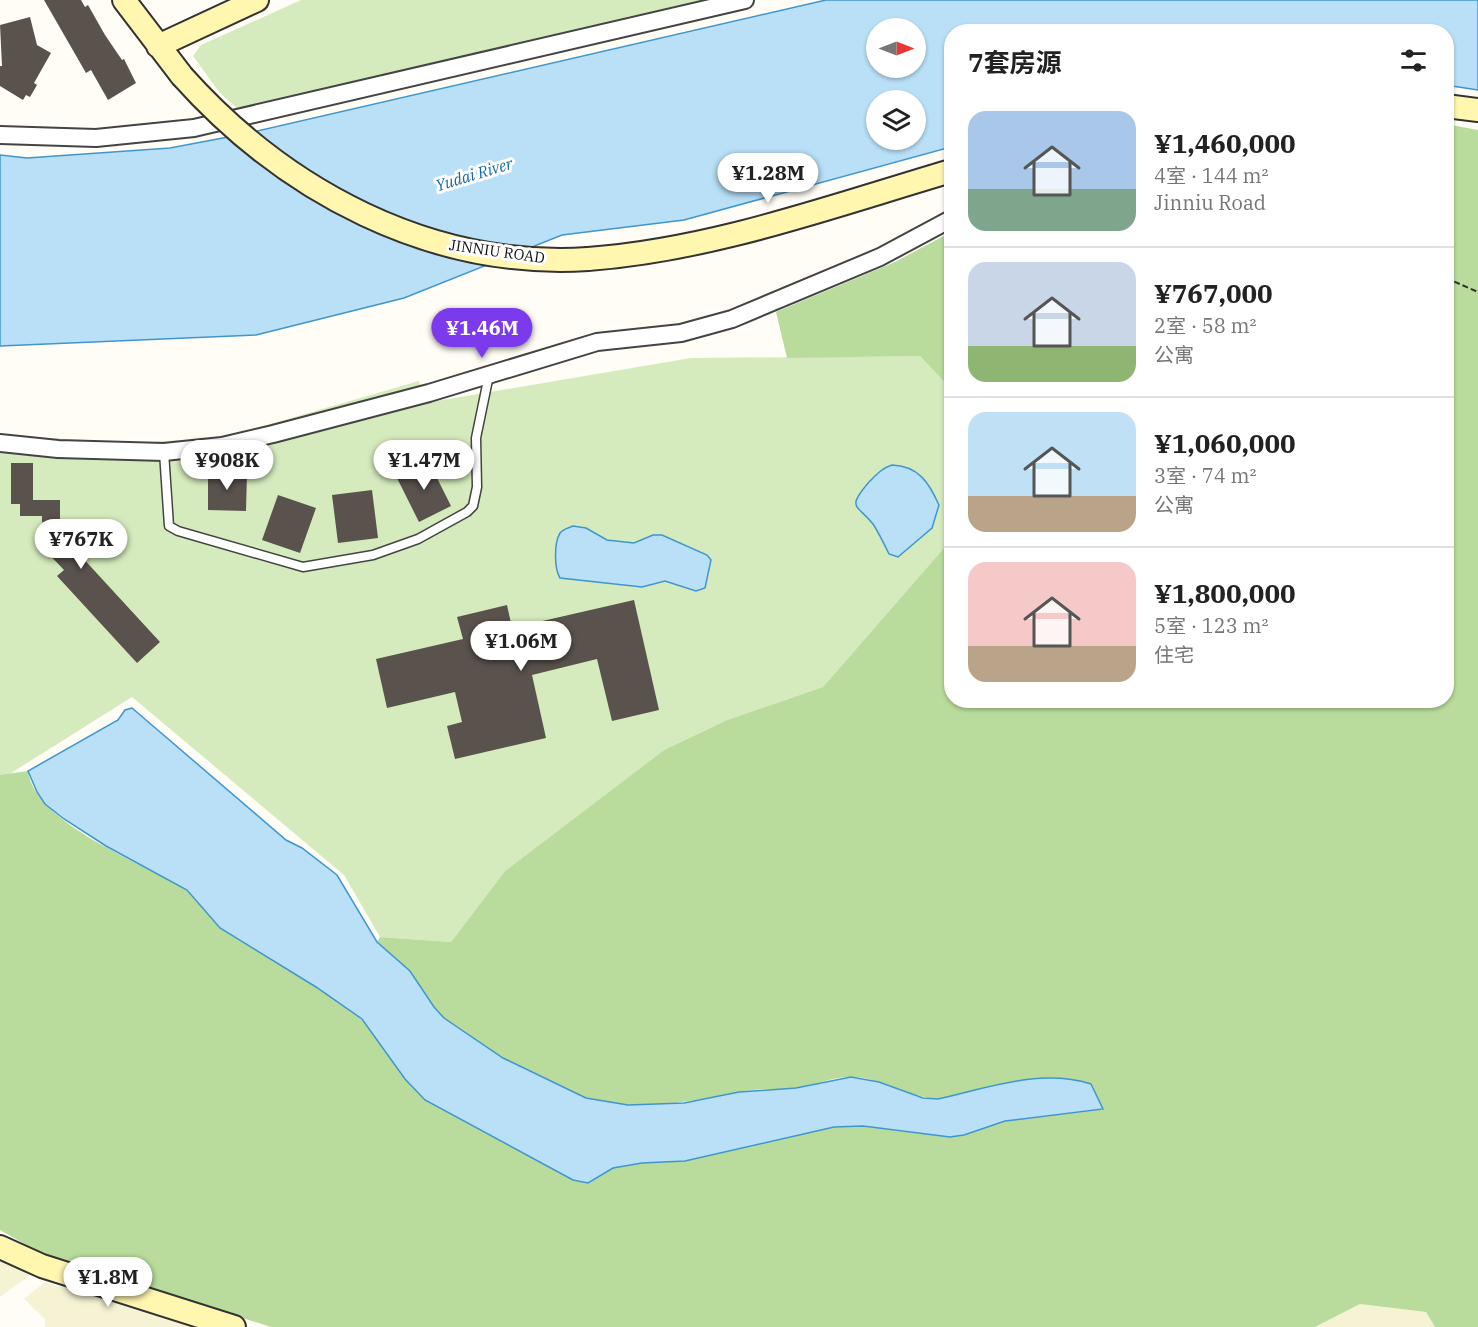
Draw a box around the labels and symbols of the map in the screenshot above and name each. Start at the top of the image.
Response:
north arrow [866,18,926,78]
water label: Yudai River [433,152,516,195]
pin: ¥1.28M [719,153,817,204]
street label: JINNIU ROAD [448,235,546,267]
pin: ¥1.46M [433,308,531,359]
pin: ¥908K [185,440,269,491]
pin: ¥1.47M [375,440,473,491]
pin: ¥767K [39,519,123,570]
pin: ¥1.06M [472,621,570,672]
pin: ¥1.8M [66,1257,150,1308]

